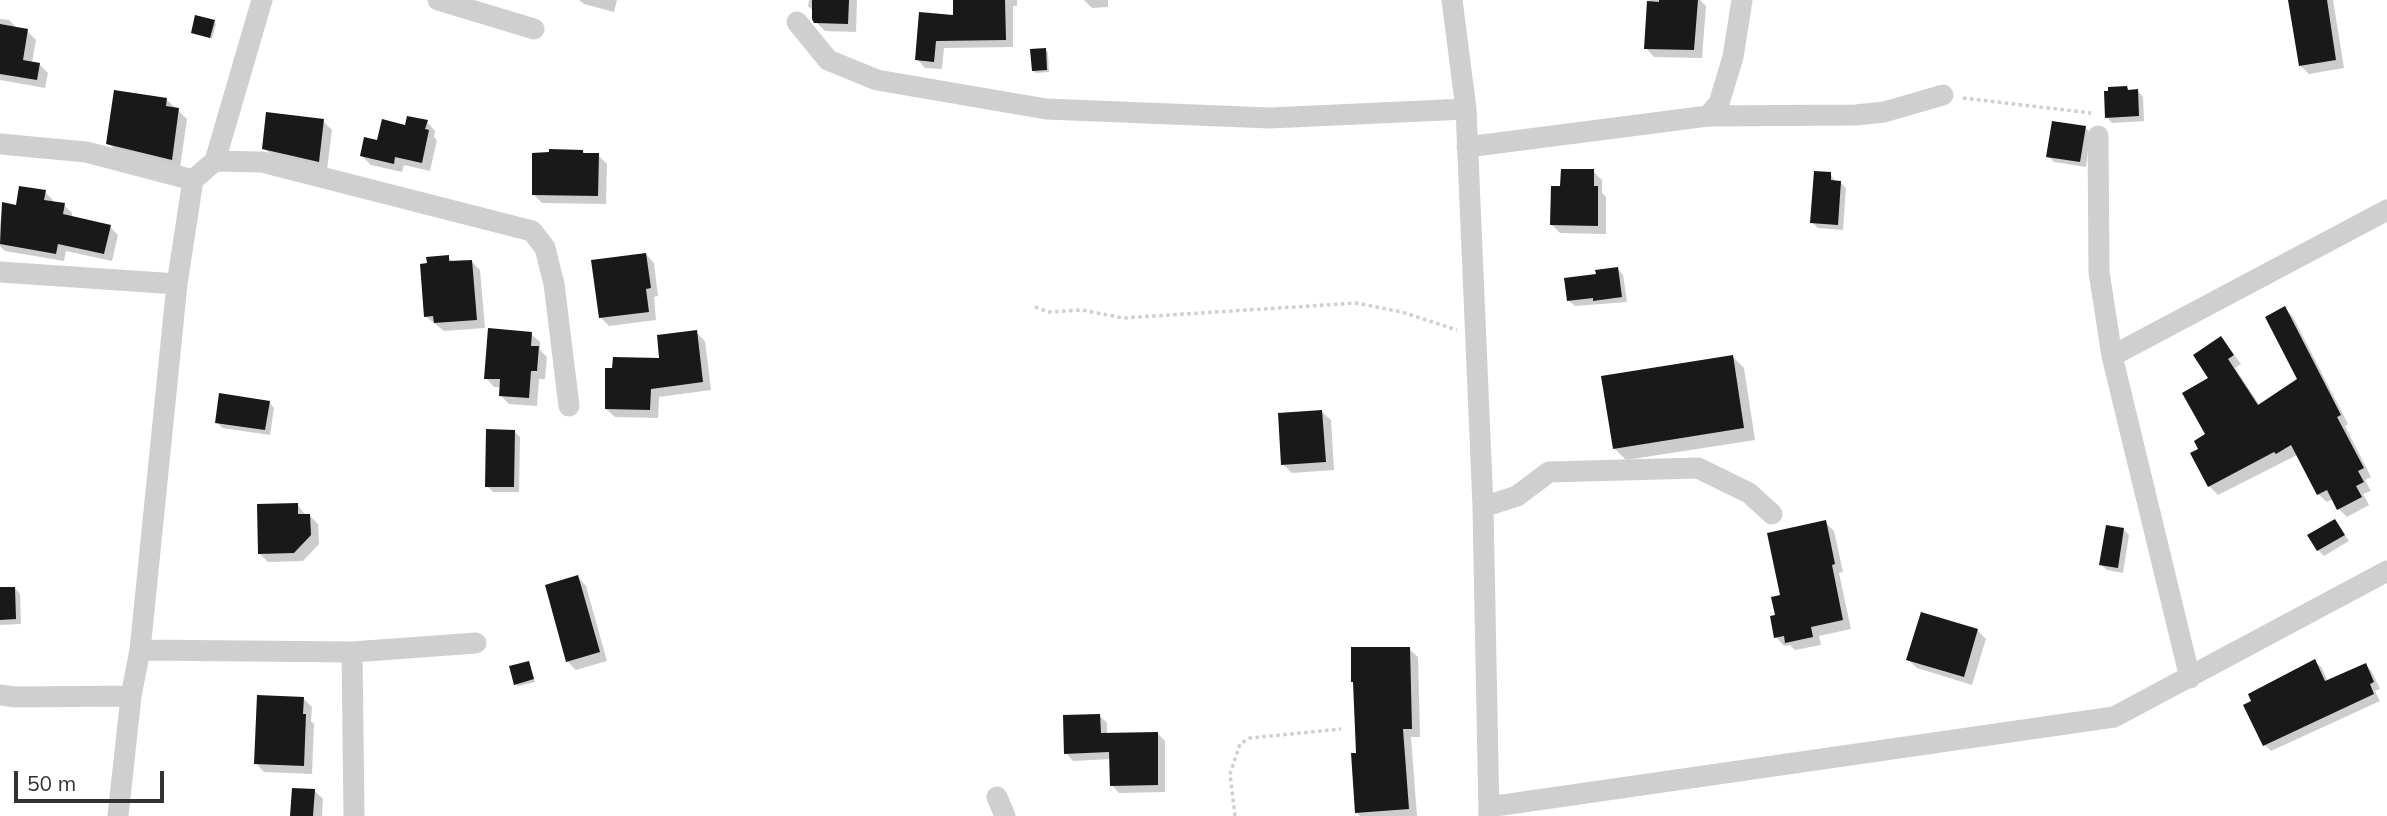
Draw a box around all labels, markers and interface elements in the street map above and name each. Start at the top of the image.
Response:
scale bar [18,756,168,800]
text: 50 m [27,770,76,796]

